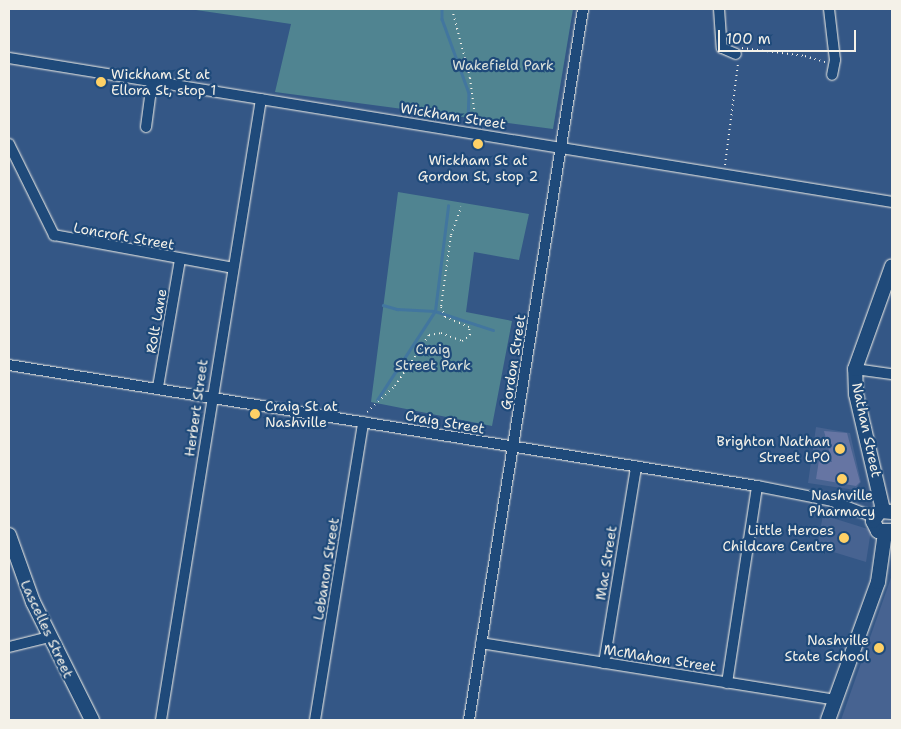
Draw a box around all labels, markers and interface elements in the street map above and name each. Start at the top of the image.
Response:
scale bar [721,20,858,52]
text: 100 m [726,29,771,49]
park label: Wakefield Park [452,57,554,73]
place label: Wickham St at Ellora St, stop 1 [111,66,216,98]
marker: Wickham St at Ellora St, stop 1 [95,76,107,88]
street label: Wickham Street [399,99,507,133]
marker: Wickham St at Gordon St, stop 2 [472,138,484,150]
place label: Wickham St at Gordon St, stop 2 [418,152,538,184]
street label: Loncroft Street [72,219,176,253]
street label: Rolt Lane [142,287,170,355]
street label: Gordon Street [497,313,529,411]
park label: Craig Street Park [395,341,471,374]
street label: Herbert Street [181,358,211,458]
street label: Nathan Street [849,381,885,479]
place label: Craig St at Nashville [265,398,338,431]
street label: Craig Street [404,407,486,437]
marker: Craig St at Nashville [249,408,261,420]
place label: Brighton Nathan Street LPO [717,433,830,466]
marker: Brighton Nathan Street LPO [834,443,846,455]
marker: Nashville Pharmacy [836,473,848,485]
place label: Nashville Pharmacy [809,487,875,520]
street label: Lebanon Street [310,517,342,621]
place label: Little Heroes Childcare Centre [722,522,834,554]
street label: Mac Street [592,525,620,601]
marker: Little Heroes Childcare Centre [838,532,850,544]
street label: Lascelles Street [17,577,77,681]
place label: Nashville State School [785,632,869,664]
street label: McMahon Street [603,641,717,675]
marker: Nashville State School [873,642,885,654]

